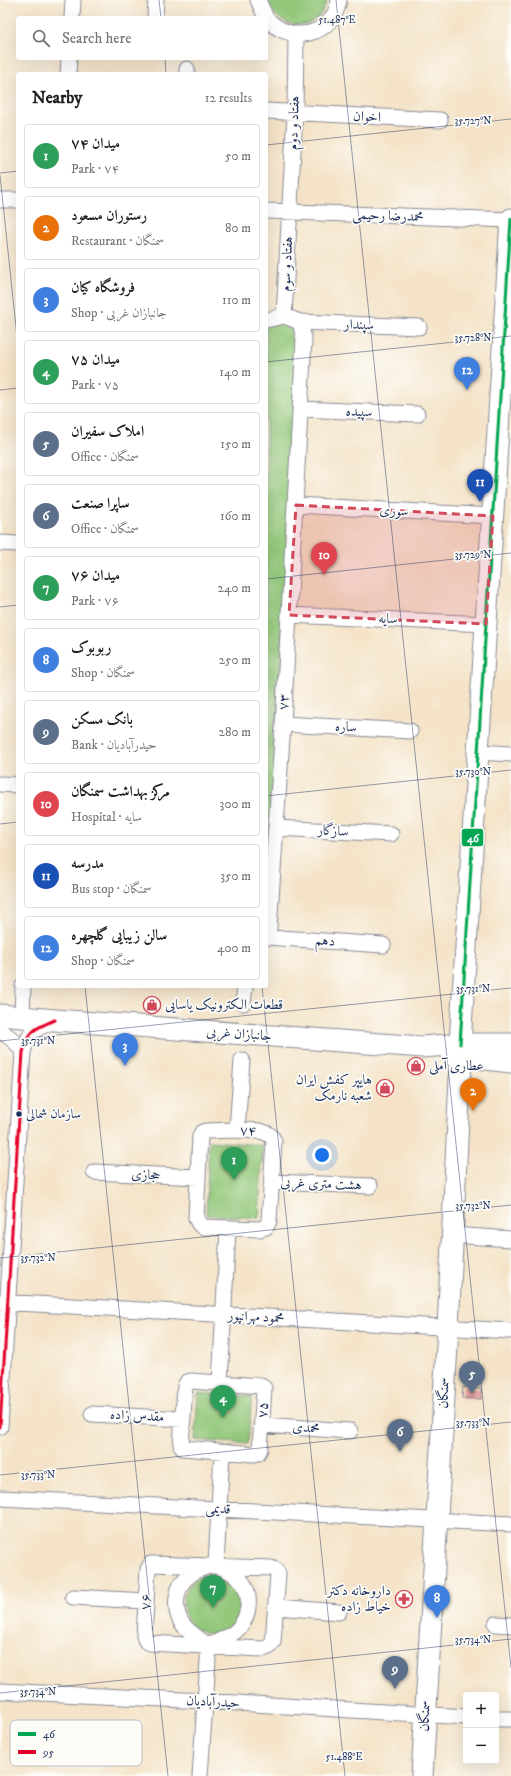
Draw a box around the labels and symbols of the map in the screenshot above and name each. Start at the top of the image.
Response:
text: 51.487°E [318,14,356,26]
street label: هفتاد و دوم [284,96,307,151]
street label: اخوان [353,107,381,127]
text: 35.727°N [455,115,491,127]
street label: محمدرضا رحیمی [352,206,424,226]
street label: هفتاد و سوم [277,236,300,292]
street label: سپندار [342,315,374,335]
text: 35.728°N [455,332,491,344]
pin: 12 [454,357,480,390]
street label: سپیده [345,403,373,421]
pin: 11 [467,469,493,502]
street label: سوری [379,501,409,521]
pin: 10 [311,542,337,575]
text: 35.729°N [455,549,491,561]
street label: سایه [378,610,398,628]
street label: ۷۳ [275,693,293,711]
street label: ساره [335,717,357,737]
text: 35.730°N [455,766,491,778]
street label: سازگار [315,821,349,841]
line badge: 46 [461,828,484,847]
text: 46 [466,832,480,846]
street label: دهم [314,931,336,955]
text: 35.731°N [456,983,490,995]
shop icon: قطعات الکترونیک یاسایی [142,995,162,1015]
place label: قطعات الکترونیک یاسایی [165,996,283,1014]
street label: جانبازان غربی [206,1023,272,1045]
pin: 3 [112,1033,138,1066]
text: 35.731°N [21,1035,55,1047]
shop icon: عطاری آملی [406,1056,426,1076]
place label: عطاری آملی [429,1057,484,1075]
place label: هایپر کفش ایران شعبه نارمک [296,1071,372,1105]
shop icon: هایپر کفش ایران شعبه نارمک [375,1078,395,1098]
pin: 2 [460,1078,486,1111]
place label: سازمان شمالی [26,1106,81,1122]
marker: سازمان شمالی [14,1109,24,1119]
street label: ۷۴ [239,1122,257,1140]
your location [312,1145,332,1165]
pin: 1 [221,1147,247,1180]
street label: حجازی [131,1165,161,1185]
street label: هشت متری غربی [280,1174,362,1194]
text: 35.732°N [455,1200,491,1212]
text: 35.732°N [20,1252,56,1264]
street label: محمود مهرانپور [225,1306,285,1327]
pin: 5 [459,1361,485,1394]
street label: سمنگان [433,1377,454,1409]
pin: 4 [210,1385,236,1418]
street label: ۷۵ [253,1401,273,1419]
street label: مقدس زاده [109,1406,165,1426]
text: 35.733°N [456,1417,490,1429]
street label: محمدی [292,1418,320,1438]
pin: 6 [387,1419,413,1452]
text: 35.733°N [21,1469,55,1481]
street label: قدیمی [205,1499,231,1519]
pin: 7 [200,1575,226,1608]
place label: داروخانه دکتر خیاط زاده [325,1582,391,1616]
pin: 8 [424,1585,450,1618]
pharmacy icon: داروخانه دکتر خیاط زاده [394,1589,414,1609]
street label: ۷۶ [136,1593,156,1611]
text: 35.734°N [455,1634,491,1646]
pin: 9 [382,1656,408,1689]
text: 35.734°N [20,1686,56,1698]
street label: حیدرآبادیان [186,1692,240,1712]
street label: سمنگان [414,1700,435,1732]
legend [10,1720,142,1766]
text: 46 [43,1728,56,1742]
text: 95 [42,1746,54,1760]
text: 51.488°E [325,1751,363,1763]

